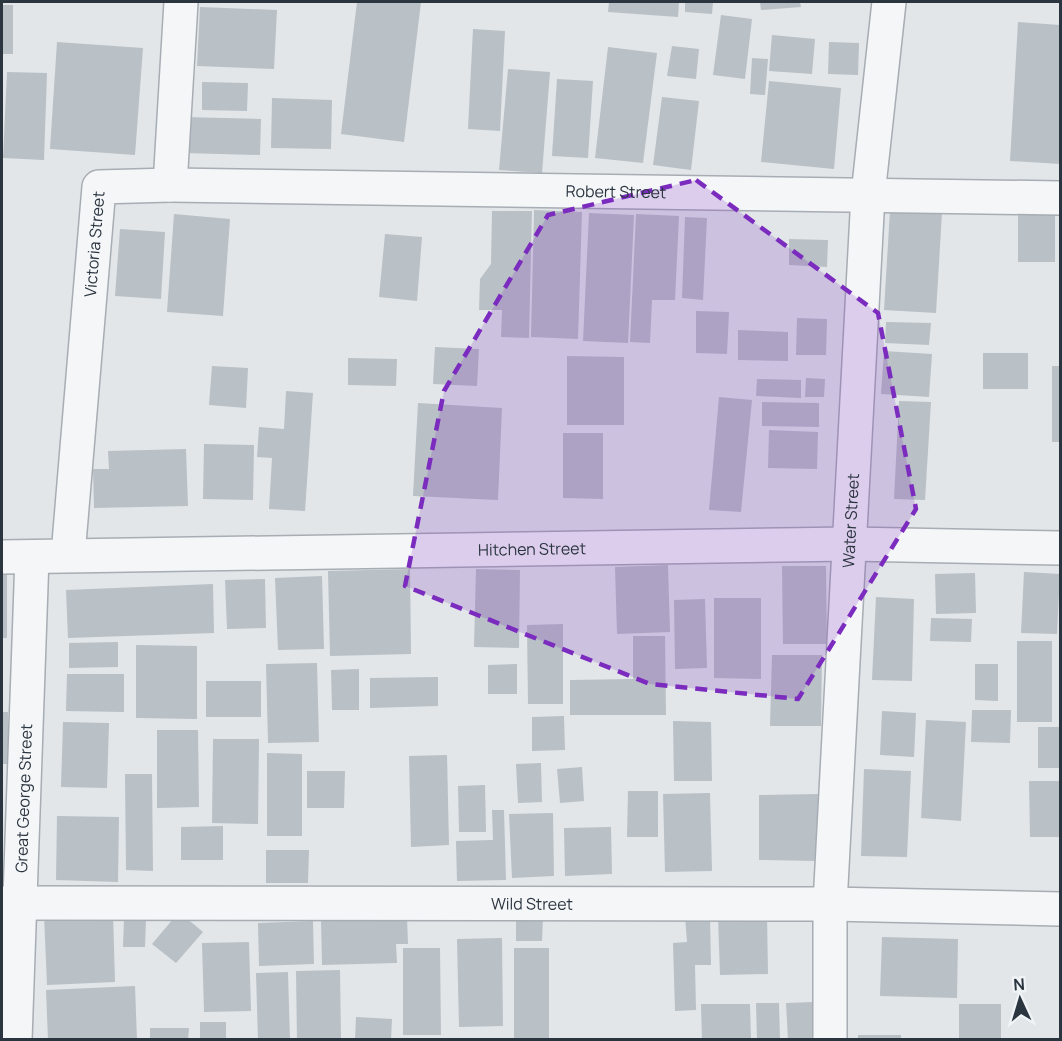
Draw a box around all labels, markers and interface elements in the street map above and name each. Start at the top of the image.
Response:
street label: Robert Street [565,180,667,203]
street label: Victoria Street [79,190,110,298]
street label: Water Street [837,473,864,568]
street label: Hitchen Street [478,537,586,561]
street label: Great George Street [10,723,37,873]
street label: Wild Street [491,893,573,915]
north arrow [990,969,1050,1029]
text: N [1012,973,1025,995]

